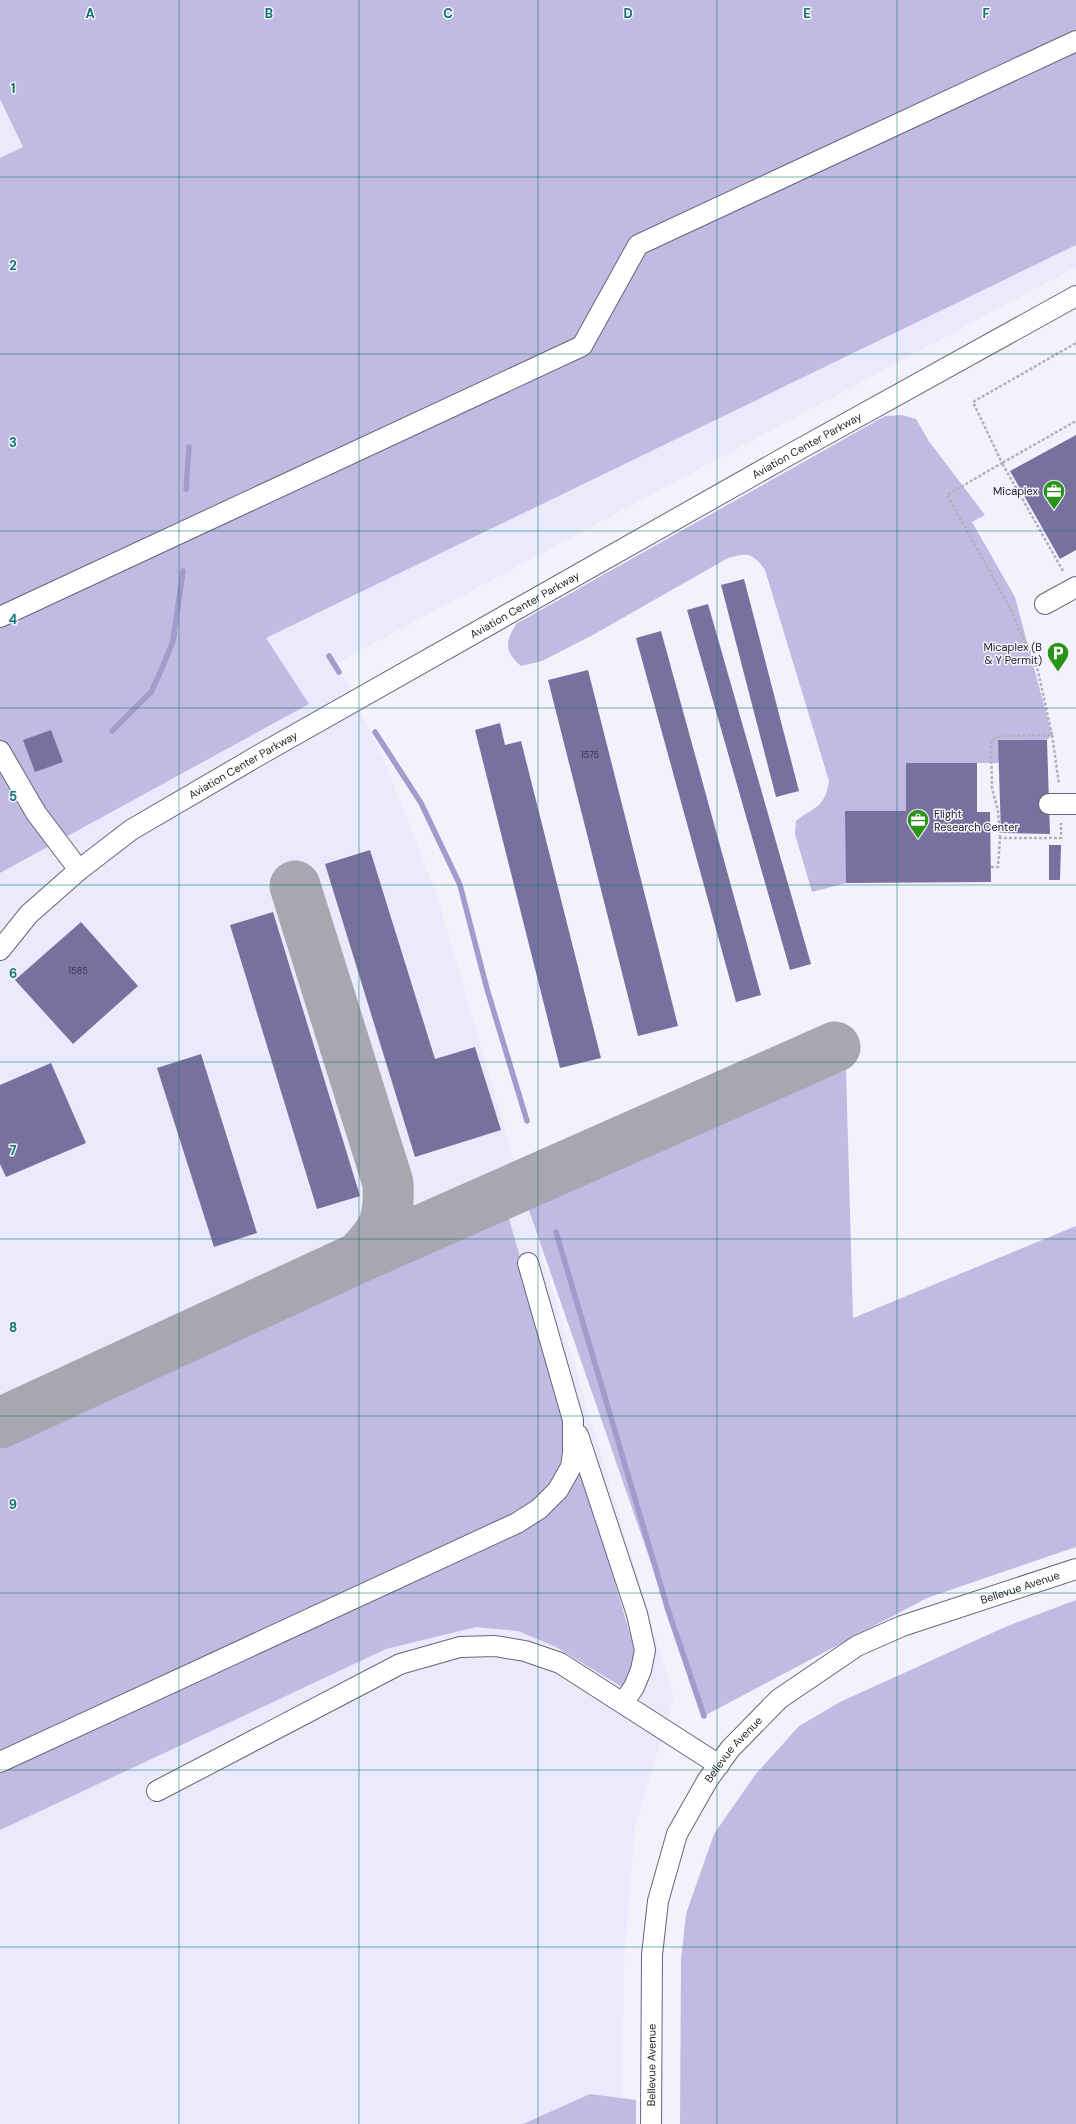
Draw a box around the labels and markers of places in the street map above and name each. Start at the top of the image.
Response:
office icon: Micaplex [1041,478,1067,511]
place label: Micaplex [993,484,1039,498]
place label: Micaplex (B & Y Permit) [983,640,1042,667]
parking icon: Micaplex (B & Y Permit) [1045,640,1071,673]
office icon: Flight Research Center [905,807,931,840]
place label: Flight Research Center [934,807,1019,834]

